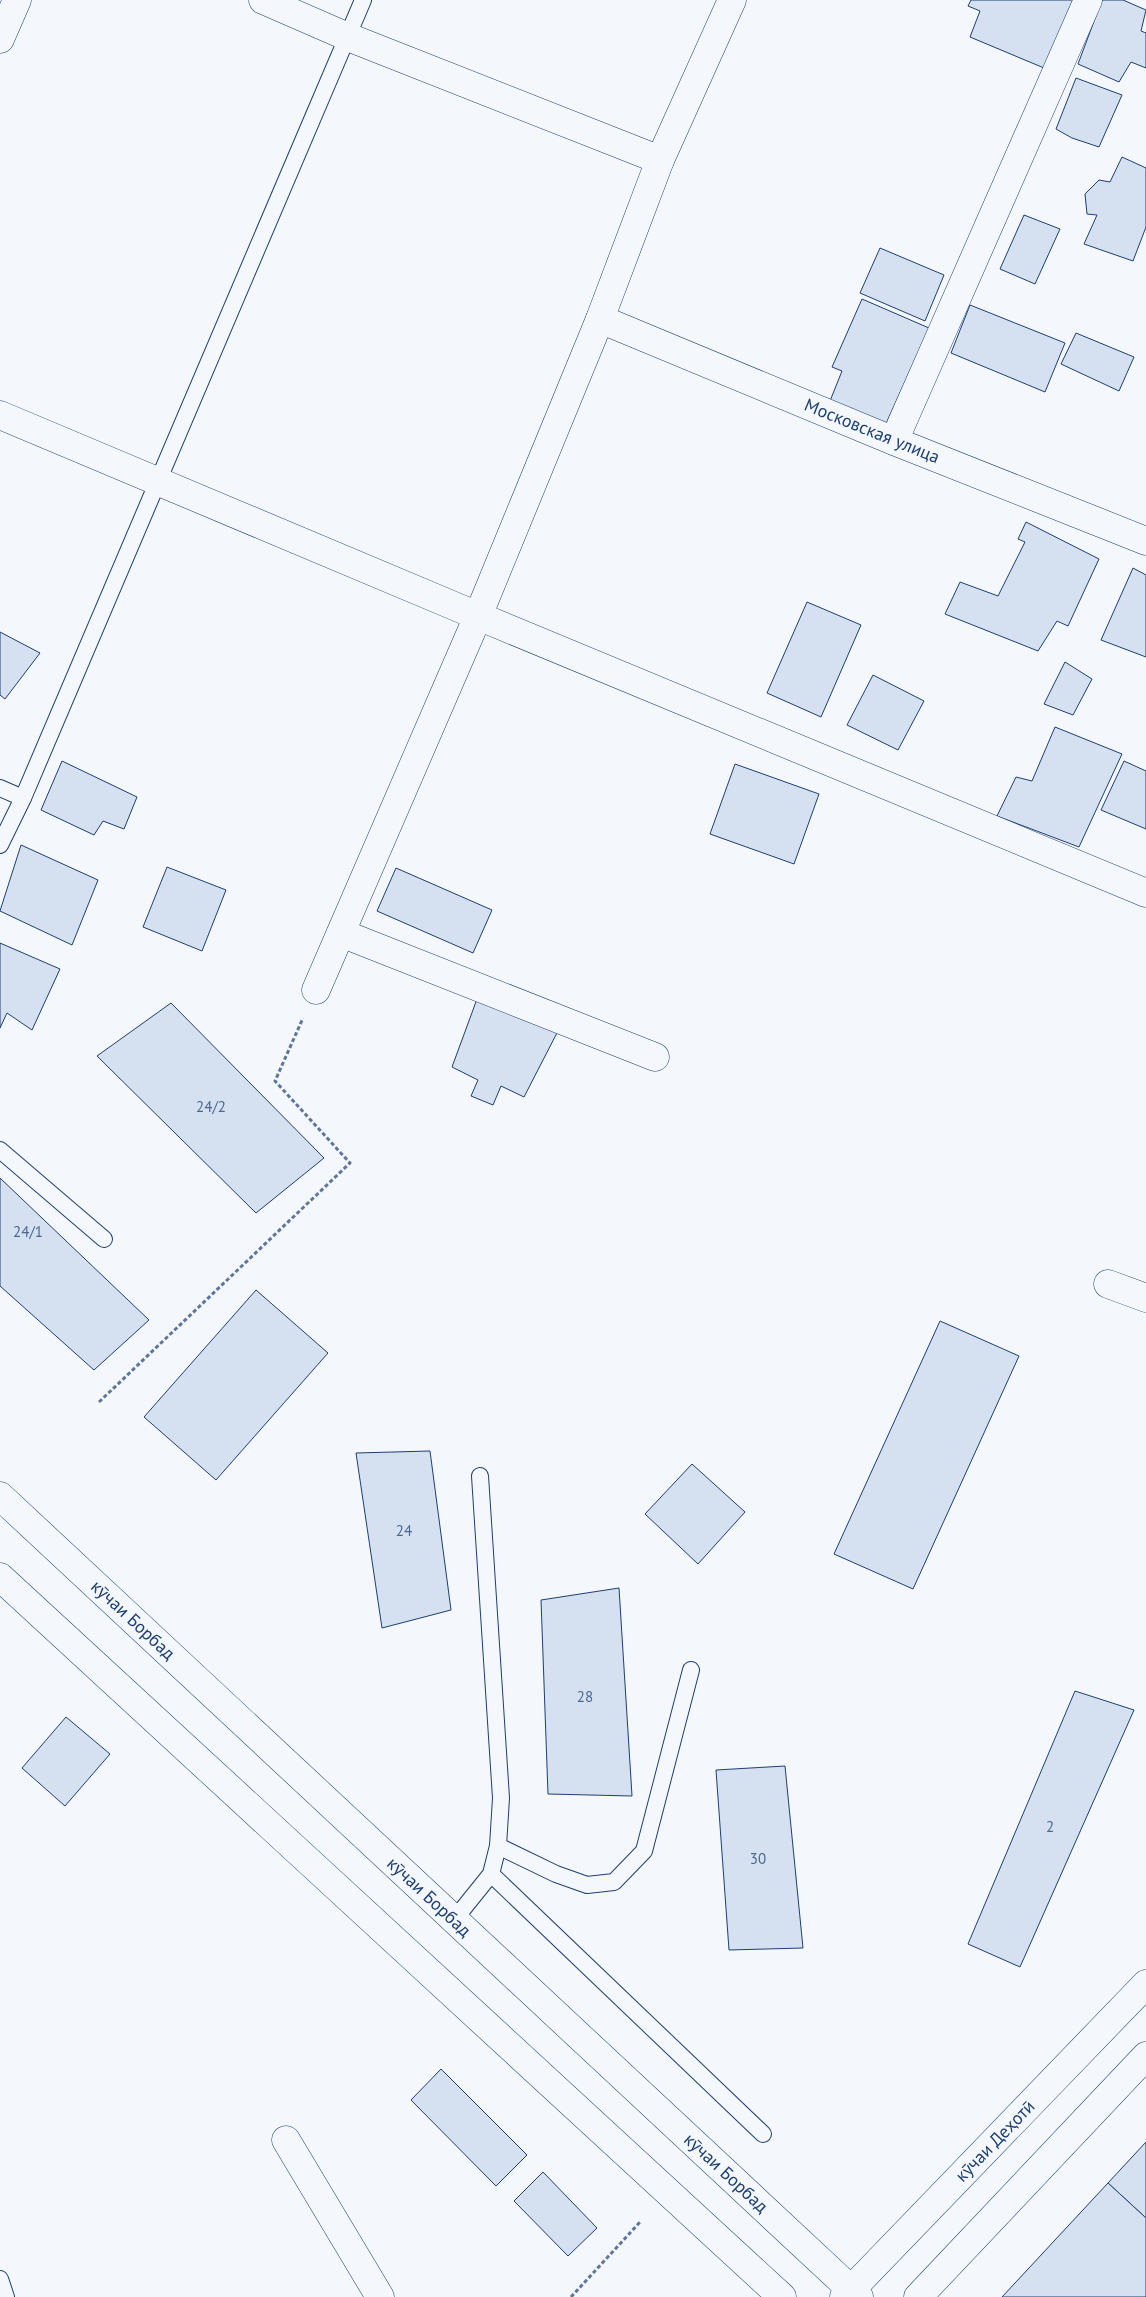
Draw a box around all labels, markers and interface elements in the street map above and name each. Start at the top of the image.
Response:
street label: Московская улица [801,393,943,468]
house number: 24/2 [196,1097,226,1116]
house number: 24/1 [13,1222,43,1241]
house number: 24 [396,1521,412,1540]
street label: кӯчаи Борбад [86,1575,180,1665]
house number: 28 [577,1687,593,1706]
house number: 2 [1046,1817,1054,1836]
house number: 30 [750,1849,766,1868]
street label: кӯчаи Борбад [382,1852,476,1942]
street label: кӯчаи Деҳотӣ [950,2095,1039,2186]
street label: кӯчаи Борбад [679,2128,773,2218]

